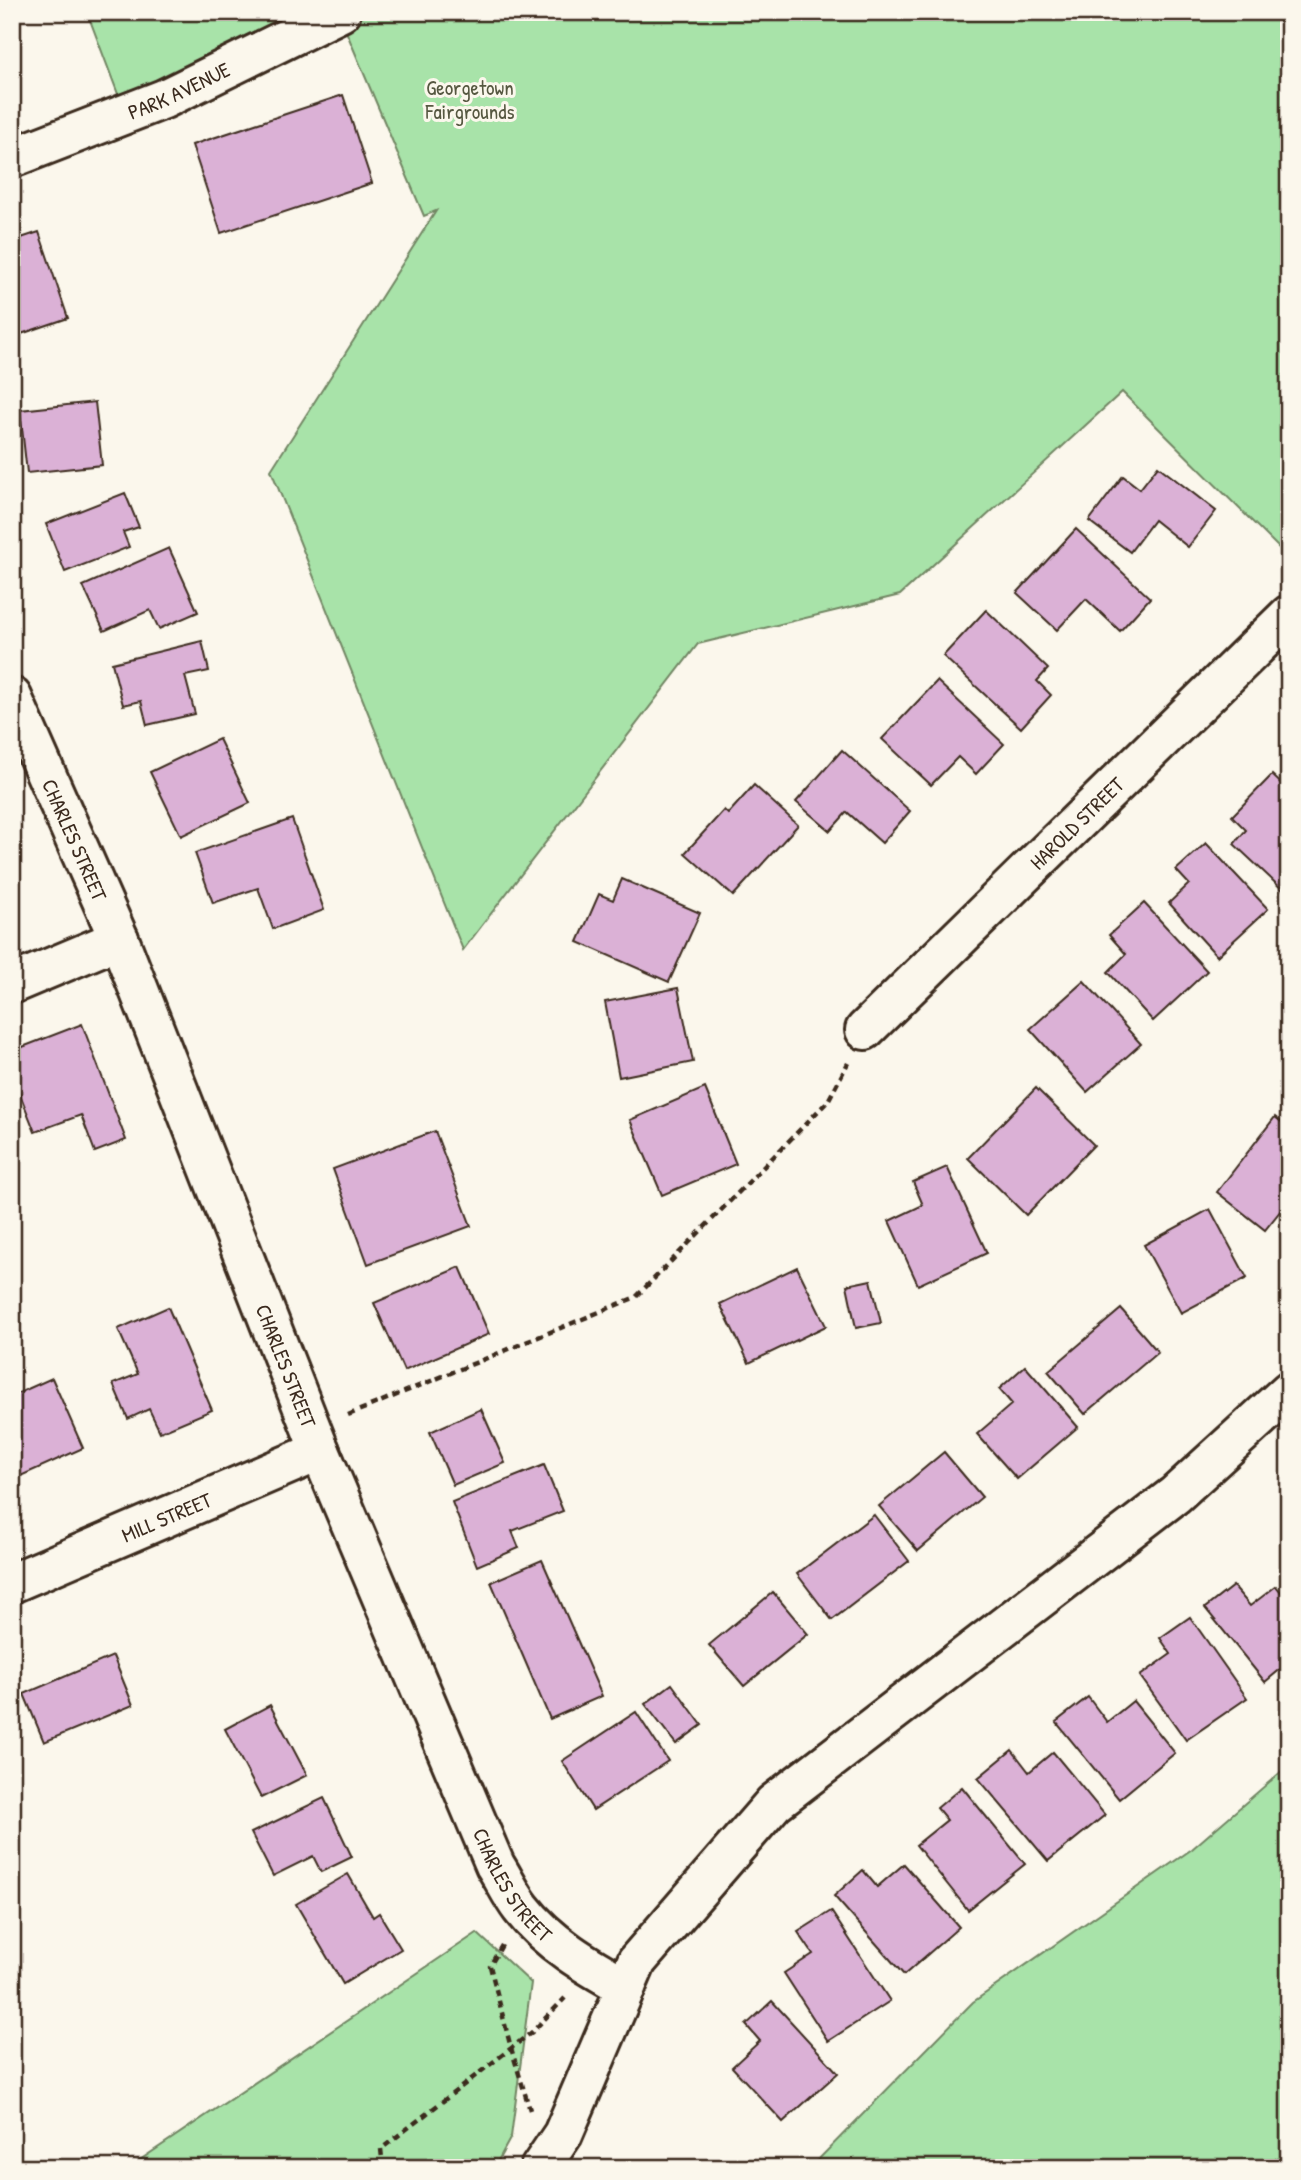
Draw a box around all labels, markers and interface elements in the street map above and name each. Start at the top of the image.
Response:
street label: PARK AVENUE [124,54,235,126]
park label: Georgetown Fairgrounds [425,73,514,126]
street label: HAROLD STREET [1023,769,1131,876]
street label: CHARLES STREET [36,774,115,906]
street label: CHARLES STREET [249,1300,324,1433]
street label: MILL STREET [117,1484,217,1549]
street label: CHARLES STREET [466,1823,560,1949]

